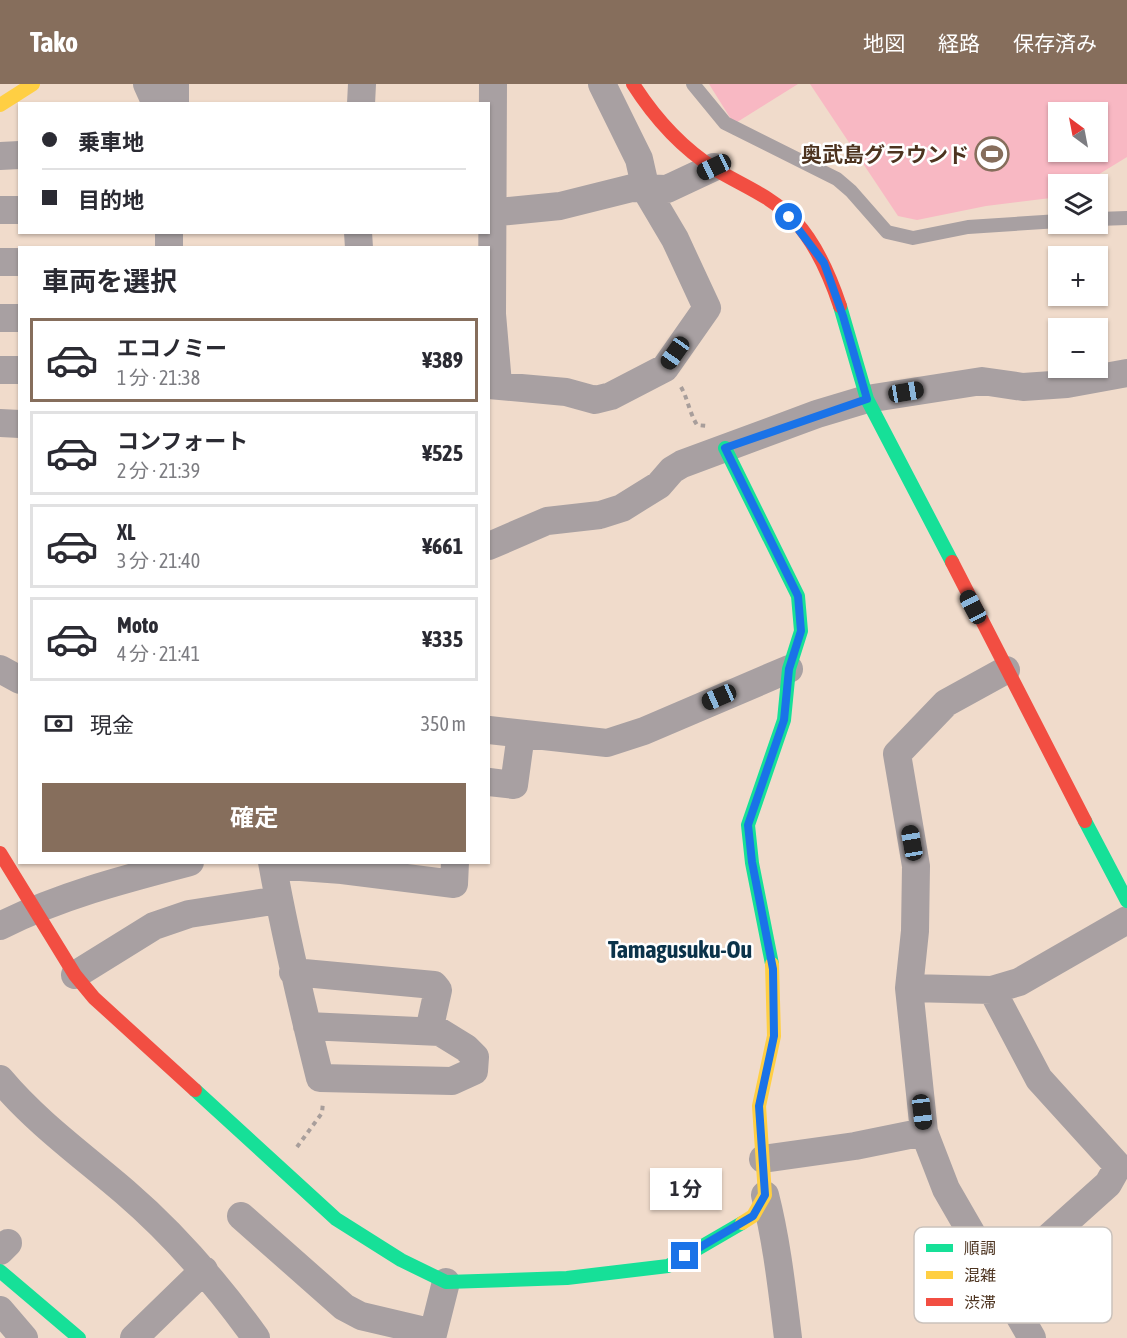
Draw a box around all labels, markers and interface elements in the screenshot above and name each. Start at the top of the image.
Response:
text: Tako [30,26,78,58]
text: 地図 [863,31,905,55]
text: 経路 [938,31,980,55]
text: 保存済み [1013,31,1097,55]
north arrow [1048,102,1108,162]
map controls [1048,102,1108,378]
text: 乗車地 [78,129,144,155]
sports icon: 奥武島グラウンド [974,136,1010,172]
place label: 奥武島グラウンド [801,142,969,166]
car [694,151,734,183]
button: layers [1048,174,1108,234]
text: 目的地 [78,187,144,213]
route start [775,203,802,230]
button: + [1048,246,1108,306]
text: 車両を選択 [42,266,177,297]
button: − [1048,318,1108,378]
icon: car [45,333,99,387]
car [657,333,693,373]
text: エコノミー [117,335,227,361]
text: ¥389 [422,347,463,373]
text: 1 分 · 21:38 [117,366,200,389]
car [887,380,925,404]
icon: car [45,426,99,480]
text: コンフォート [117,428,248,454]
text: ¥525 [422,440,463,466]
text: 2 分 · 21:39 [117,459,200,482]
icon: car [45,519,99,573]
text: XL [117,519,135,545]
text: ¥661 [422,533,463,559]
text: 3 分 · 21:40 [117,549,200,572]
car [957,587,989,627]
icon: car [45,612,99,666]
text: Moto [117,612,159,638]
text: ¥335 [422,626,463,652]
text: 4 分 · 21:41 [117,642,200,665]
car [699,681,739,713]
icon: cash [42,707,75,740]
text: 現金 [90,712,134,738]
text: 350 m [421,712,466,735]
button: 確定 [42,783,466,852]
car [900,824,924,862]
district label: Tamagusuku-Ou [608,936,752,963]
car [911,1093,933,1131]
callout: 1 分 [649,1169,721,1211]
text: 1 分 [670,1177,702,1200]
legend [914,1227,1112,1323]
text: 順調 [964,1239,996,1257]
route end [671,1242,698,1269]
text: 混雑 [964,1266,996,1284]
text: 渋滞 [964,1293,996,1311]

